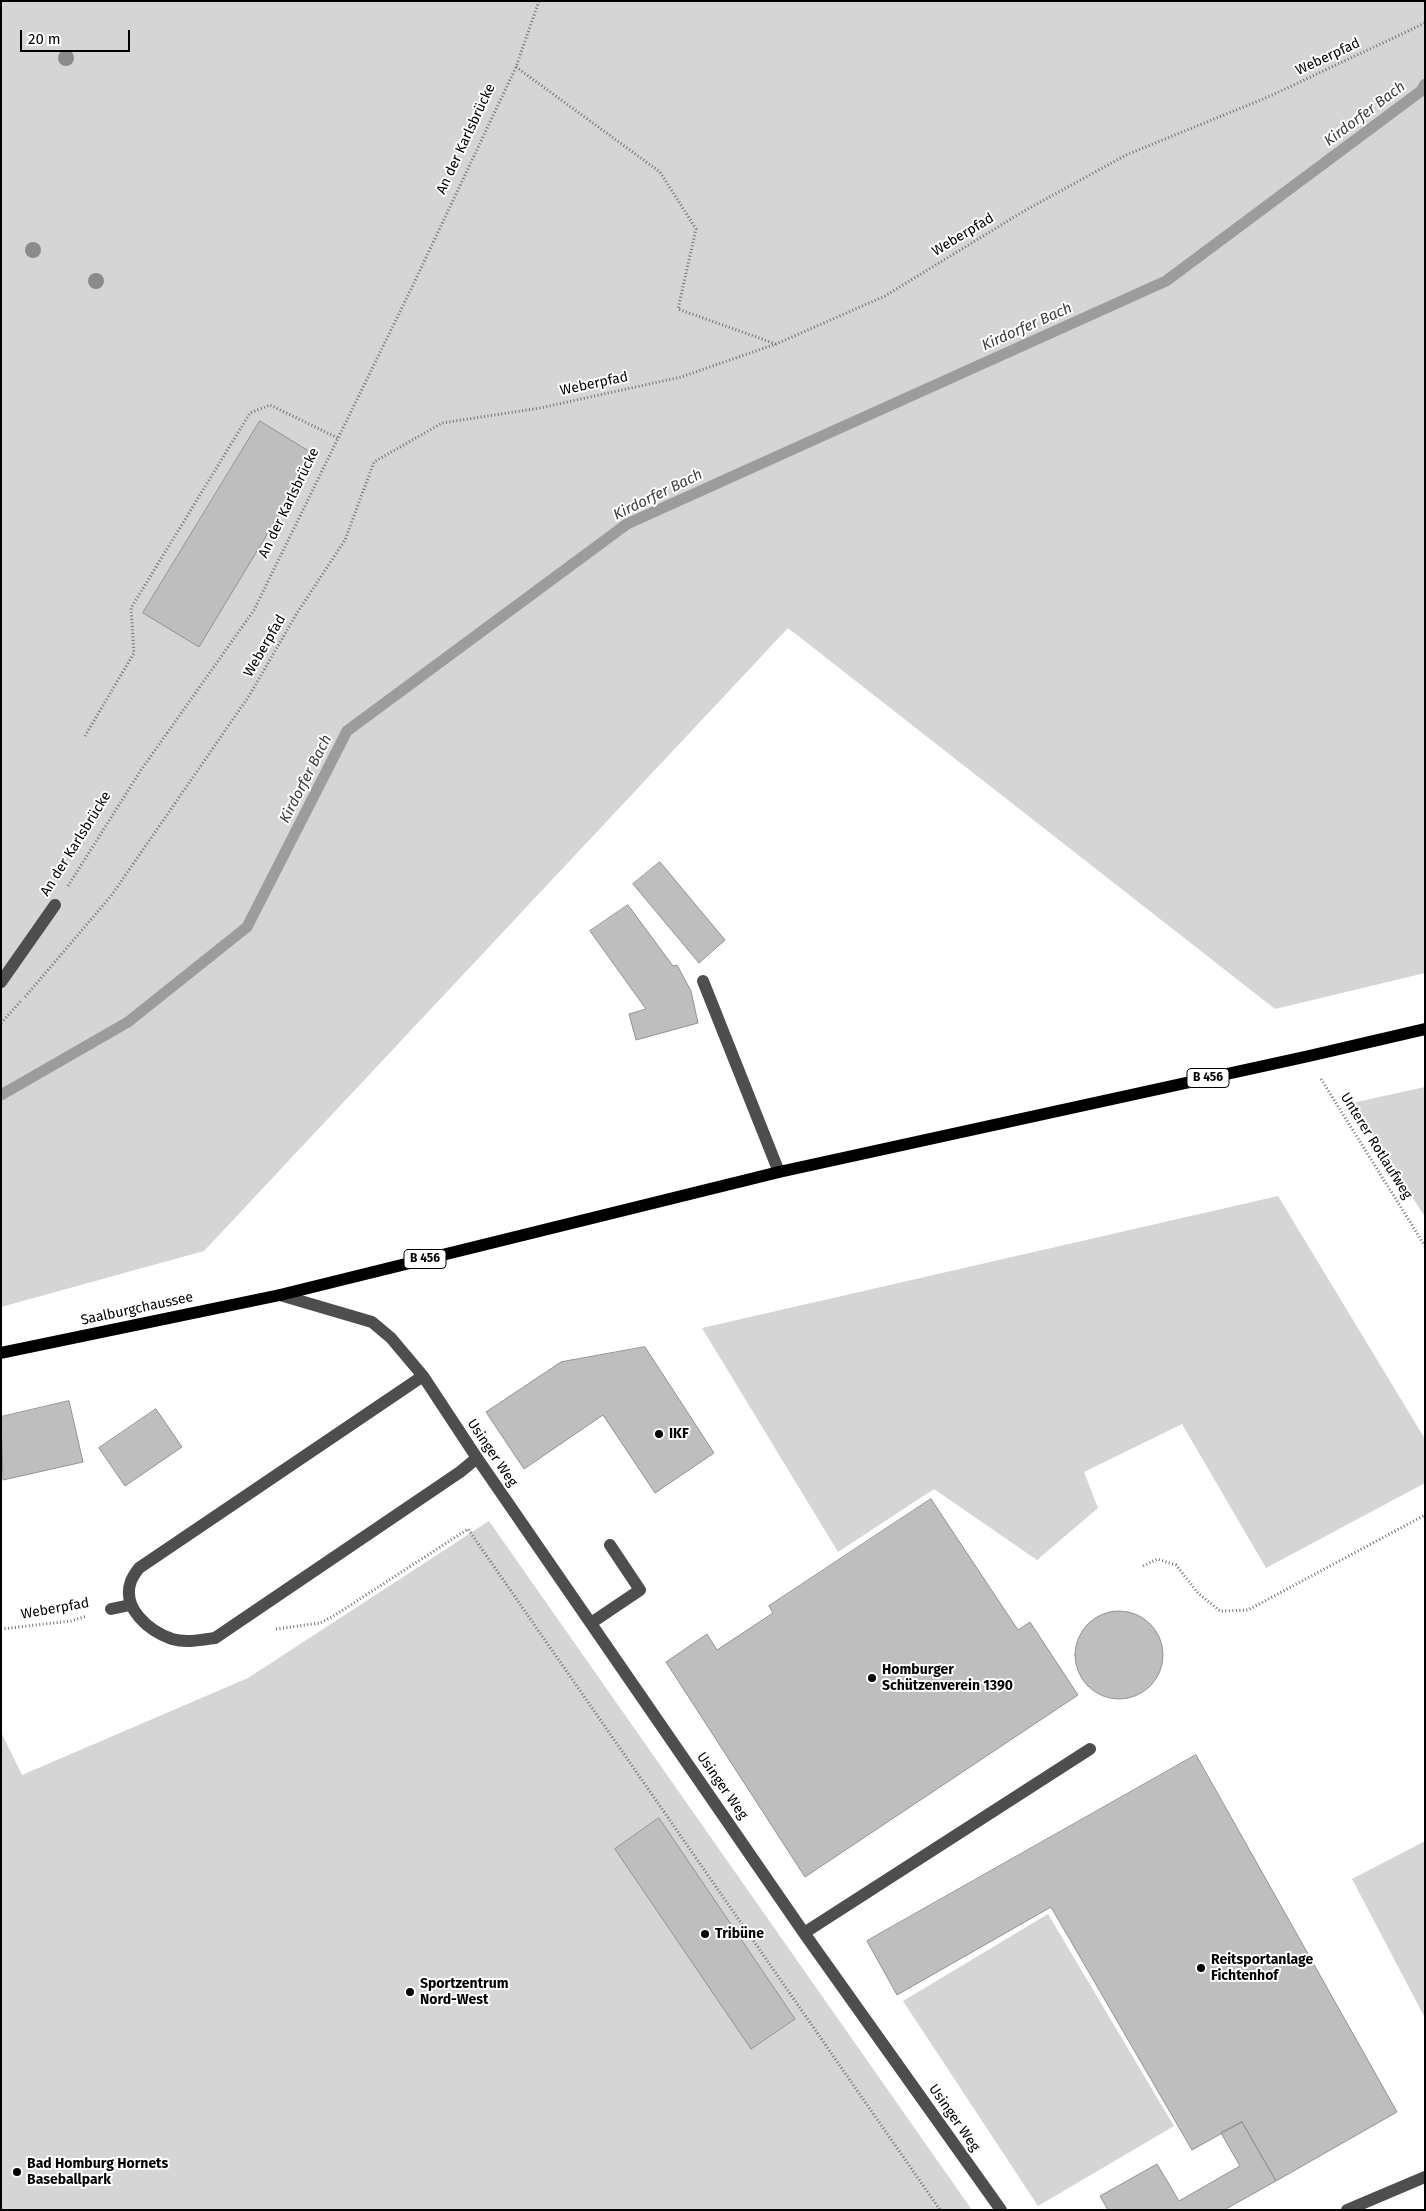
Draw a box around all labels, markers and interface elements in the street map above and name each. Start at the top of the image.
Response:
scale bar [22,20,132,52]
text: 20 m [28,30,61,48]
street label: Weberpfad [1293,35,1363,79]
water label: Kirdorfer Bach [1321,78,1409,150]
street label: An der Karlsbrücke [433,81,499,197]
street label: Weberpfad [929,210,997,260]
water label: Kirdorfer Bach [979,299,1075,355]
street label: Weberpfad [558,369,630,399]
street label: An der Karlsbrücke [255,445,323,561]
water label: Kirdorfer Bach [611,466,705,524]
street label: Weberpfad [240,612,290,680]
water label: Kirdorfer Bach [276,732,336,826]
street label: An der Karlsbrücke [37,789,115,899]
road number: B 456 [1187,1068,1229,1088]
street label: Unterer Rotlaufweg [1336,1090,1416,1202]
road number: B 456 [404,1250,446,1268]
street label: Saalburgchaussee [79,1289,195,1329]
street label: Usinger Weg [463,1416,521,1490]
place label: IKF [669,1426,689,1442]
marker: IKF [653,1428,665,1440]
street label: Weberpfad [20,1595,90,1623]
place label: Homburger Schützenverein 1390 [882,1662,1013,1694]
marker: Homburger Schützenverein 1390 [866,1672,878,1684]
street label: Usinger Weg [693,1749,751,1823]
place label: Tribüne [715,1926,764,1942]
marker: Tribüne [699,1928,711,1940]
place label: Reitsportanlage Fichtenhof [1211,1952,1313,1984]
marker: Reitsportanlage Fichtenhof [1195,1962,1207,1974]
place label: Sportzentrum Nord-West [420,1976,509,2008]
marker: Sportzentrum Nord-West [404,1986,416,1998]
street label: Usinger Weg [925,2081,983,2155]
place label: Bad Homburg Hornets Baseballpark [27,2156,168,2188]
marker: Bad Homburg Hornets Baseballpark [11,2166,23,2178]

